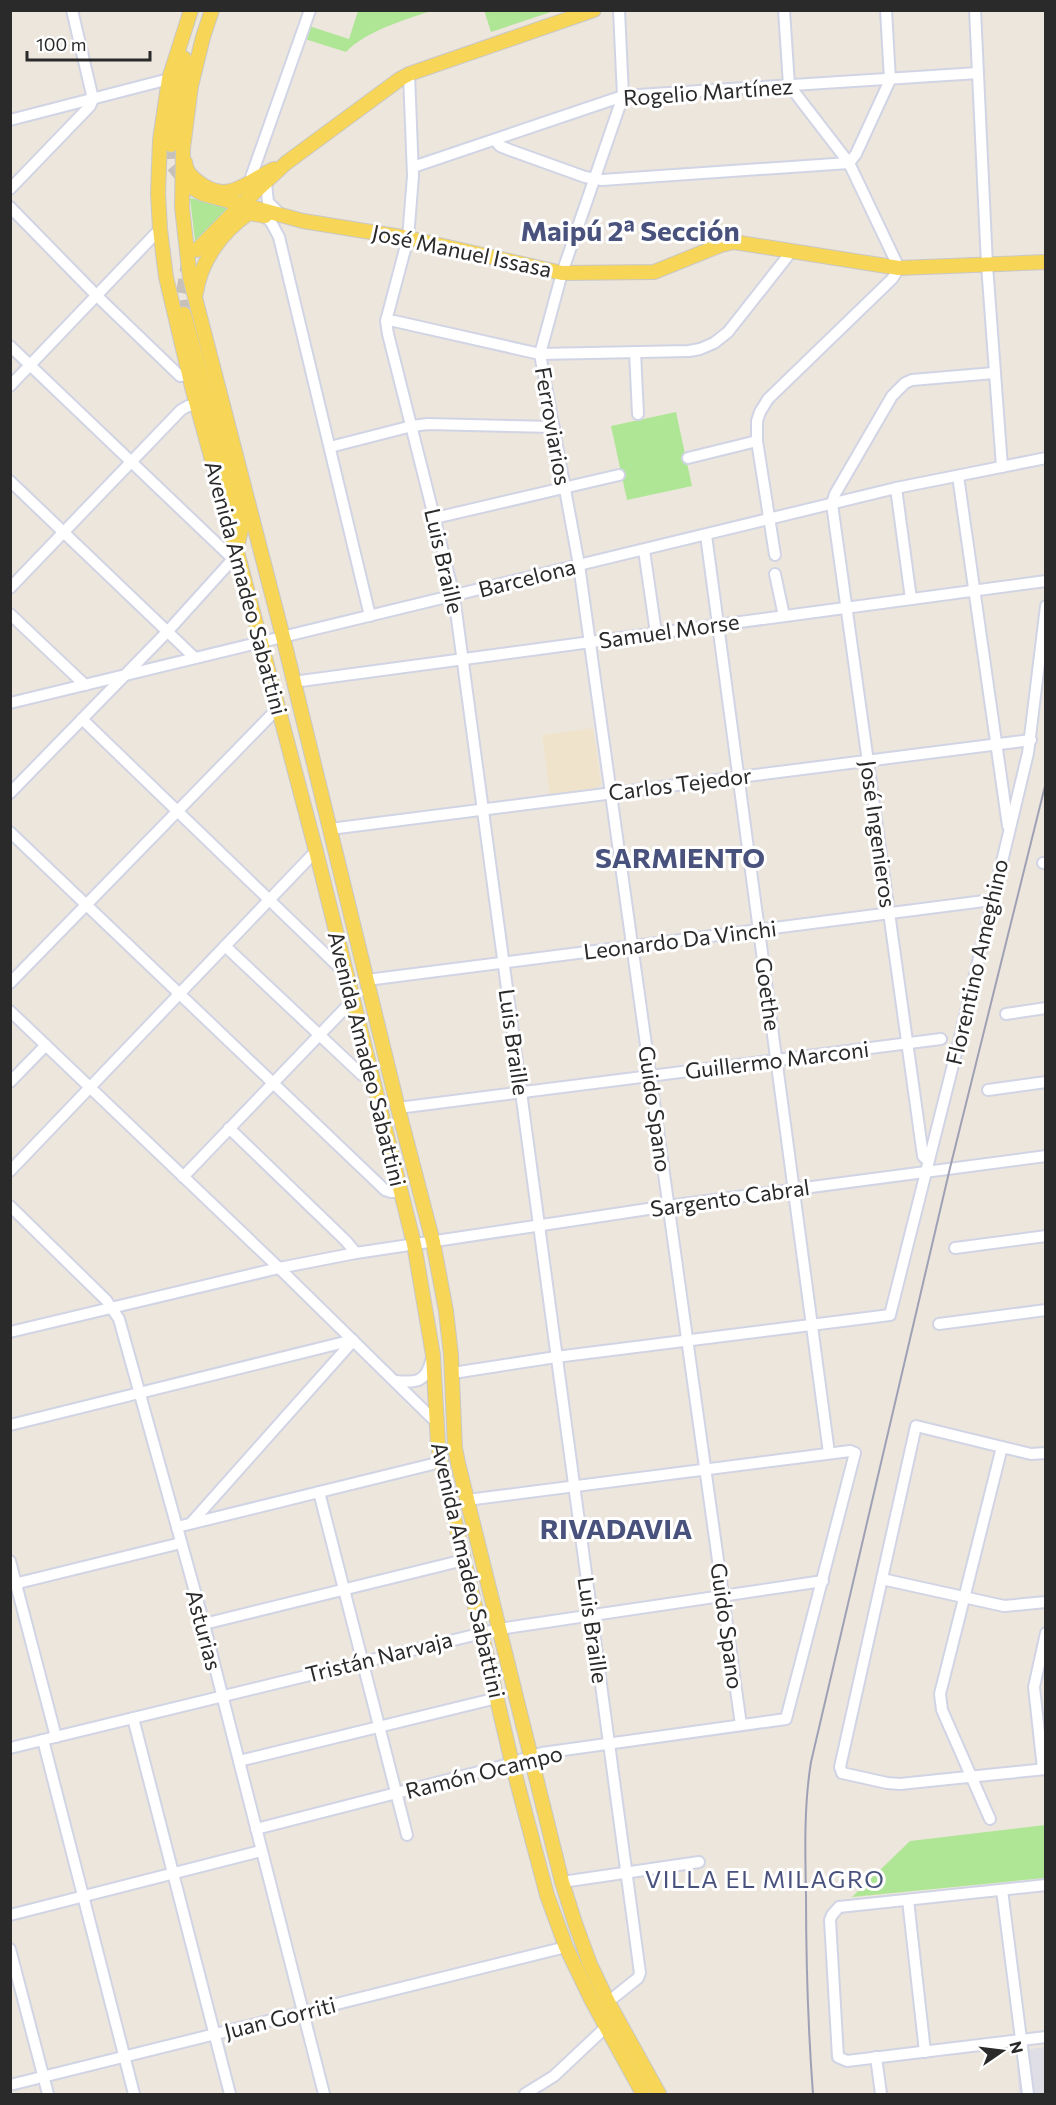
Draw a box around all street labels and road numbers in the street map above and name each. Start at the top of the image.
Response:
street label: Rogelio Martínez [622,72,794,111]
street label: José Manuel Issasa [370,218,554,283]
street label: Ferroviarios [530,365,577,487]
street label: Avenida Amadeo Sabattini [200,458,293,718]
street label: Luis Braille [419,505,470,616]
street label: Barcelona [475,552,578,603]
street label: Samuel Morse [597,607,741,654]
street label: José Ingenieros [855,759,902,909]
street label: Carlos Tejedor [607,761,753,806]
street label: Florentino Ameghino [940,856,1013,1067]
street label: Leonardo Da Vinchi [582,914,778,965]
street label: Avenida Amadeo Sabattini [323,929,412,1189]
street label: Goethe [750,955,787,1032]
street label: Luis Braille [494,987,535,1097]
street label: Guillermo Marconi [683,1035,871,1084]
street label: Guido Spano [633,1044,678,1174]
street label: Sargento Cabral [649,1173,811,1222]
street label: Avenida Amadeo Sabattini [426,1439,511,1701]
street label: Guido Spano [705,1561,750,1691]
street label: Luis Braille [573,1575,614,1685]
street label: Asturias [181,1587,228,1673]
street label: Tristán Narvaja [303,1625,455,1688]
street label: Ramón Ocampo [402,1739,565,1804]
street label: Juan Gorriti [221,1991,339,2044]

